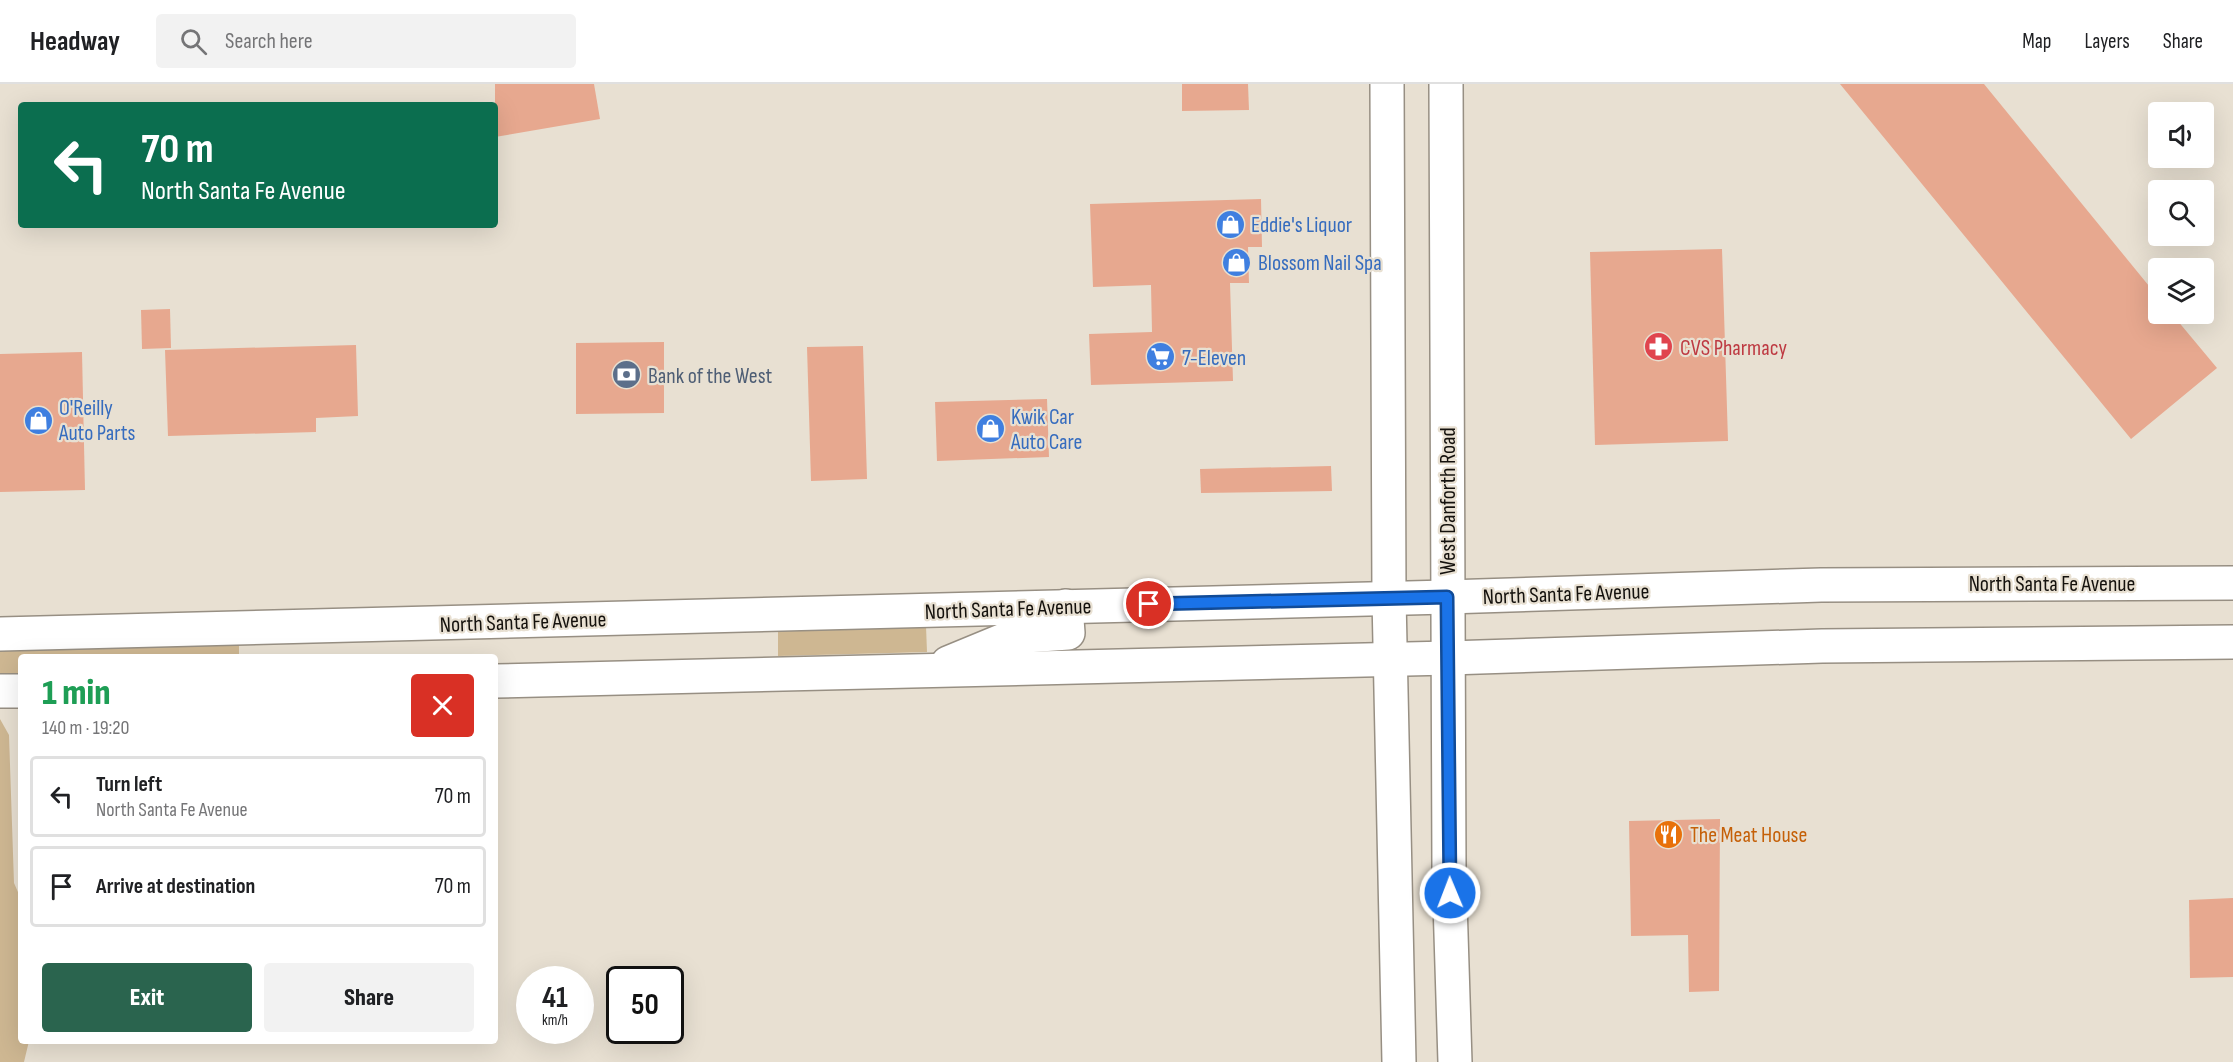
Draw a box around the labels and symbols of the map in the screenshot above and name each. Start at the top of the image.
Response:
shop icon: Eddie's Liquor [1214,208,1246,240]
place label: Eddie's Liquor [1251,212,1352,239]
shop icon: Blossom Nail Spa [1221,246,1253,278]
place label: Blossom Nail Spa [1258,250,1382,277]
pharmacy icon: CVS Pharmacy [1643,331,1675,363]
place label: CVS Pharmacy [1680,335,1787,362]
supermarket icon: 7-Eleven [1145,341,1177,373]
place label: 7-Eleven [1182,345,1246,372]
bank icon: Bank of the West [611,359,643,391]
place label: Bank of the West [648,363,773,390]
place label: O'Reilly Auto Parts [58,395,135,447]
shop icon: O'Reilly Auto Parts [22,404,54,436]
place label: Kwik Car Auto Care [1010,404,1082,456]
shop icon: Kwik Car Auto Care [974,413,1006,445]
street label: West Danforth Road [1435,427,1462,575]
street label: North Santa Fe Avenue [1969,571,2135,598]
pin [1123,578,1174,629]
street label: North Santa Fe Avenue [1482,578,1650,611]
street label: North Santa Fe Avenue [924,593,1092,626]
street label: North Santa Fe Avenue [439,606,607,639]
restaurant icon: The Meat House [1653,818,1685,850]
place label: The Meat House [1690,822,1807,849]
position arrow [1418,861,1482,925]
speed limit sign: 50 [606,966,684,1044]

